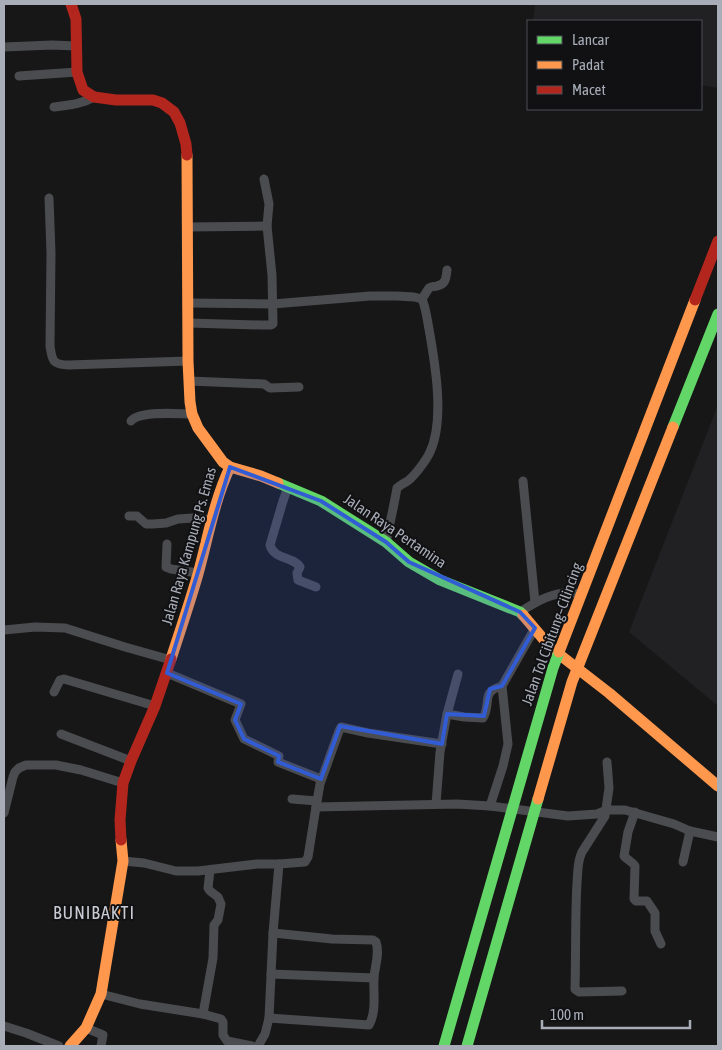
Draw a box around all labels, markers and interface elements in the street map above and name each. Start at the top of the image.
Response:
legend [527,20,702,110]
text: Lancar [572,31,610,48]
text: Padat [572,56,604,73]
text: Macet [572,81,606,98]
street label: Jalan Raya Kampung Ps. Emas [158,465,219,627]
street label: Jalan Raya Pertamina [341,490,450,571]
street label: Jalan Tol Cibitung–Cilincing [518,560,585,707]
district label: BUNIBAKTI [53,902,135,923]
scale bar [542,998,690,1030]
text: 100 m [550,1006,584,1023]

